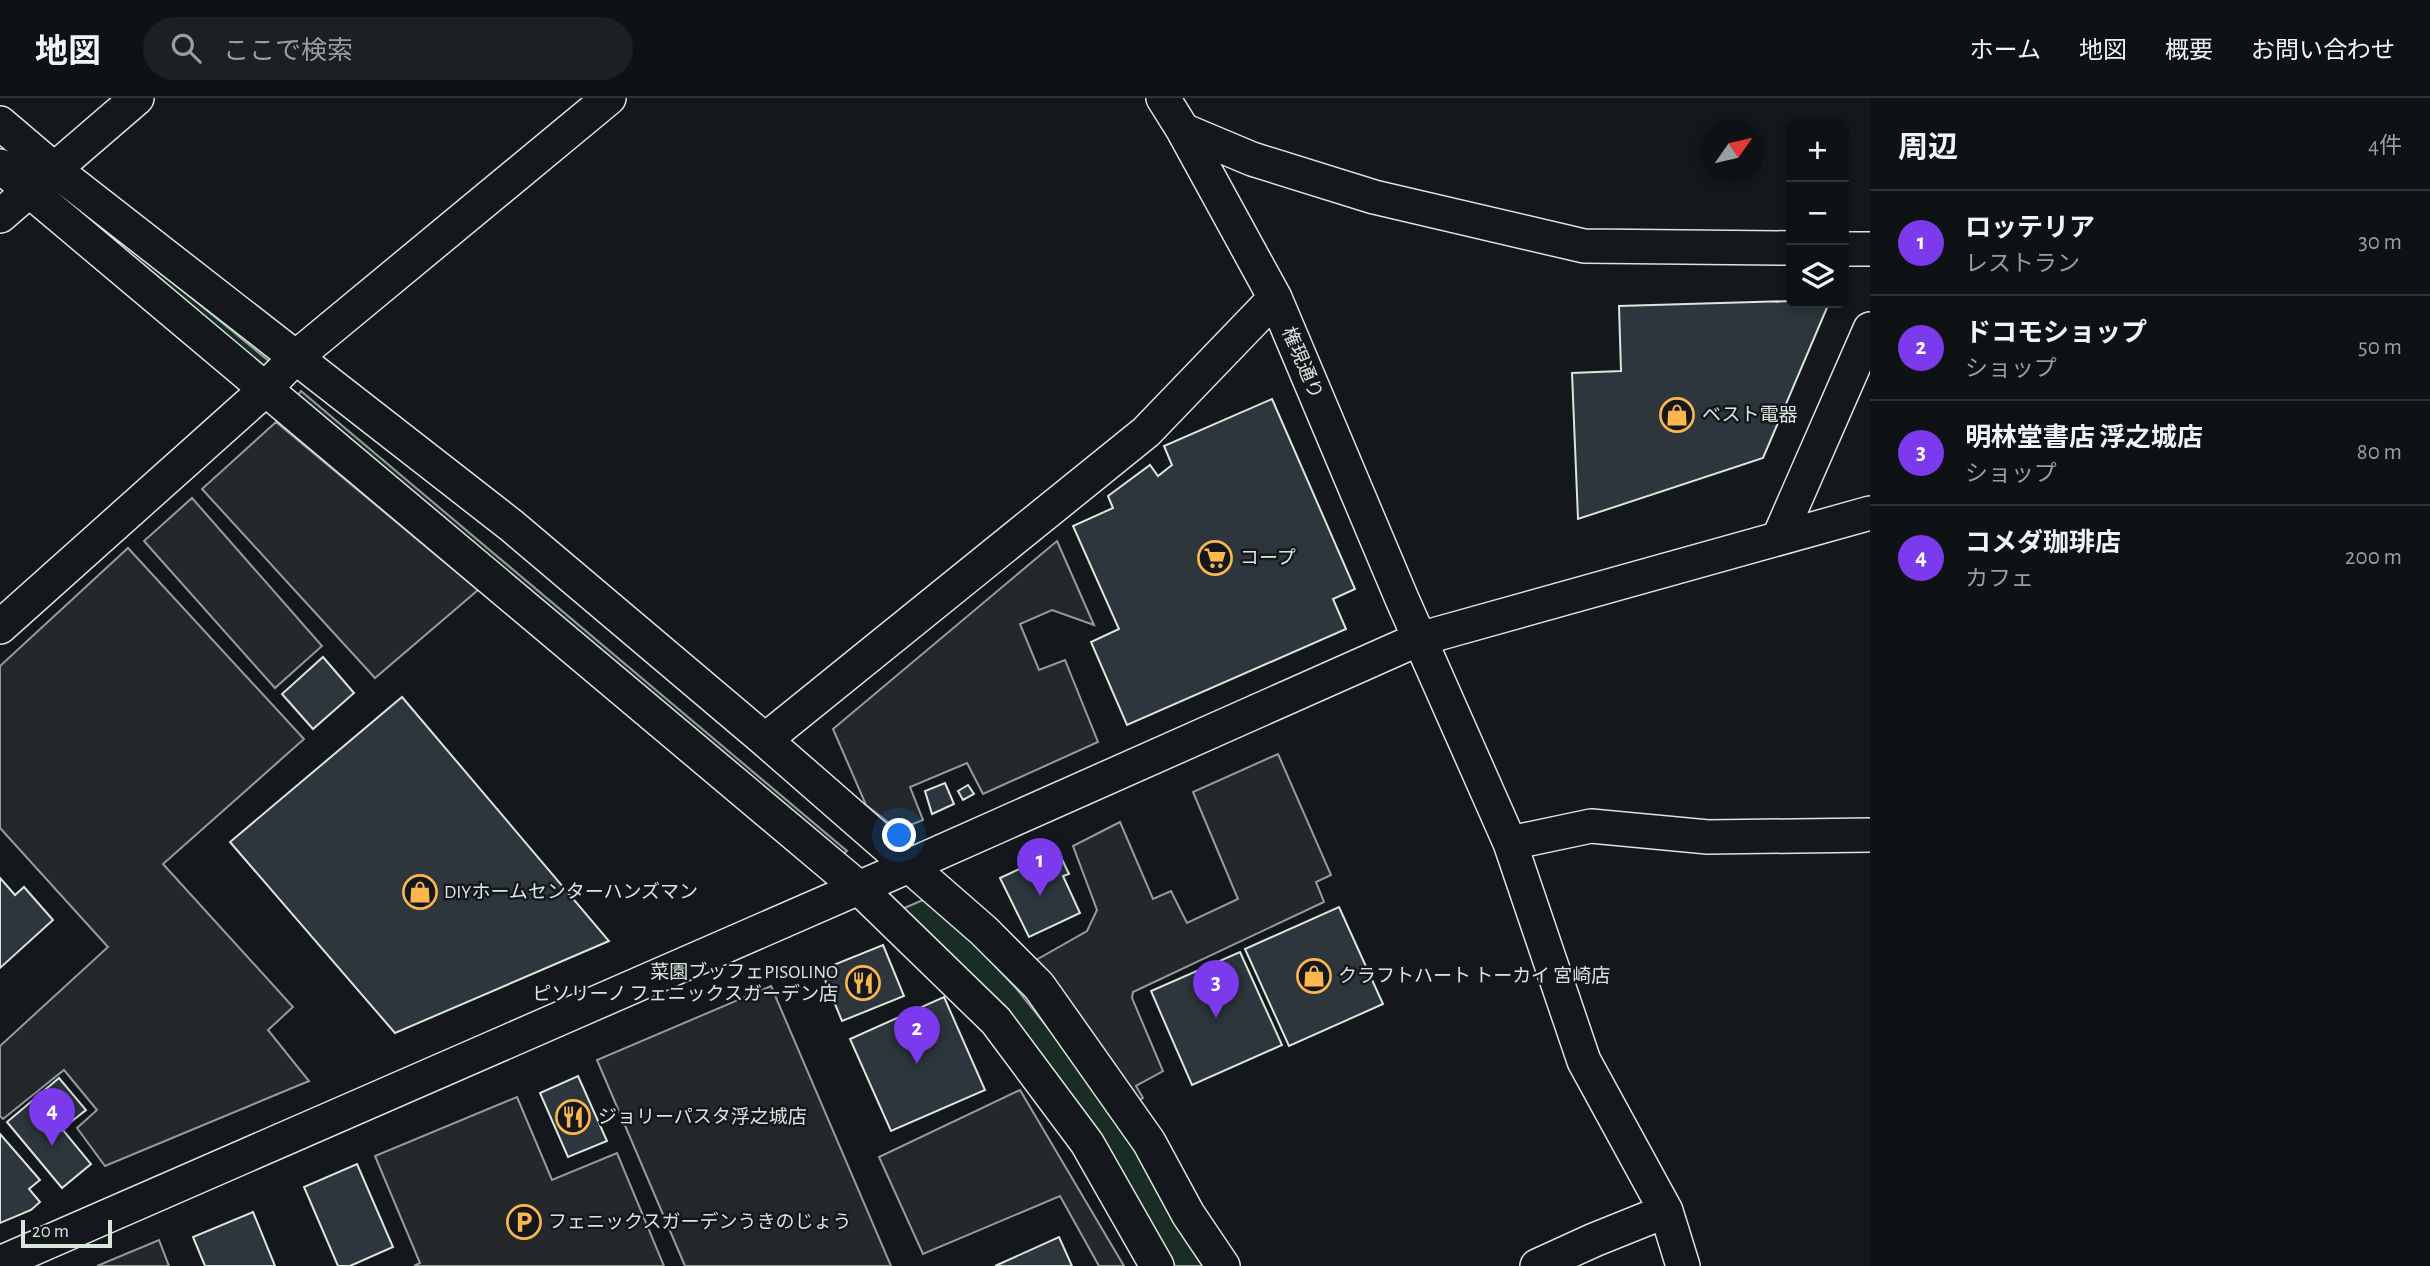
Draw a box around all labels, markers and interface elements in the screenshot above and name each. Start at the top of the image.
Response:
search box [143,17,633,80]
icon: search [167,29,205,67]
text: 地図 [35,36,101,69]
text: ここで検索 [223,38,353,64]
text: ホーム [1970,39,2041,63]
text: 地図 [2079,39,2127,63]
text: 概要 [2165,39,2213,63]
text: お問い合わせ [2251,39,2395,63]
north arrow [1702,119,1765,182]
map controls [1786,119,1849,308]
button: + [1786,119,1849,182]
text: 周辺 [1898,133,1958,163]
text: 4件 [2368,135,2402,158]
button: − [1786,182,1849,245]
text: ロッテリア [1965,215,2095,241]
text: 1 [1917,231,1925,254]
text: 30 m [2358,231,2402,254]
button: layers [1786,245,1849,308]
text: レストラン [1965,253,2080,276]
text: ドコモショップ [1965,320,2147,346]
street label: 権現通り [1278,324,1327,402]
text: 2 [1916,336,1926,359]
text: 50 m [2358,336,2402,359]
text: ショップ [1965,358,2057,381]
shop icon: ベスト電器 [1658,396,1696,434]
place label: ベスト電器 [1702,405,1797,425]
text: 明林堂書店 浮之城店 [1965,425,2203,451]
text: 3 [1916,441,1926,464]
text: 80 m [2357,441,2402,464]
text: ショップ [1965,463,2057,486]
text: コメダ珈琲店 [1965,530,2121,556]
supermarket icon: コープ [1196,539,1234,577]
text: 4 [1915,546,1927,569]
text: 200 m [2345,546,2402,569]
place label: コープ [1240,548,1296,568]
text: カフェ [1965,568,2034,591]
your location [882,818,916,852]
pin: 1 [1017,838,1063,896]
shop icon: DIYホームセンターハンズマン [401,873,439,911]
place label: DIYホームセンターハンズマン [444,881,698,902]
shop icon: クラフトハート トーカイ 宮崎店 [1295,957,1333,995]
pin: 3 [1193,960,1239,1018]
place label: 菜園ブッフェPISOLINO ピソリーノ フェニックスガーデン店 [533,961,838,1004]
restaurant icon: 菜園ブッフェPISOLINO ピソリーノ フェニックスガーデン店 [844,964,882,1002]
place label: クラフトハート トーカイ 宮崎店 [1338,965,1610,986]
pin: 2 [894,1006,940,1064]
pin: 4 [29,1088,75,1146]
restaurant icon: ジョリーパスタ浮之城店 [554,1098,592,1136]
place label: ジョリーパスタ浮之城店 [598,1106,807,1127]
parking icon: フェニックスガーデンうきのじょう [505,1203,543,1241]
place label: フェニックスガーデンうきのじょう [548,1211,851,1232]
scale bar [21,1217,112,1249]
text: 20 m [32,1222,69,1241]

